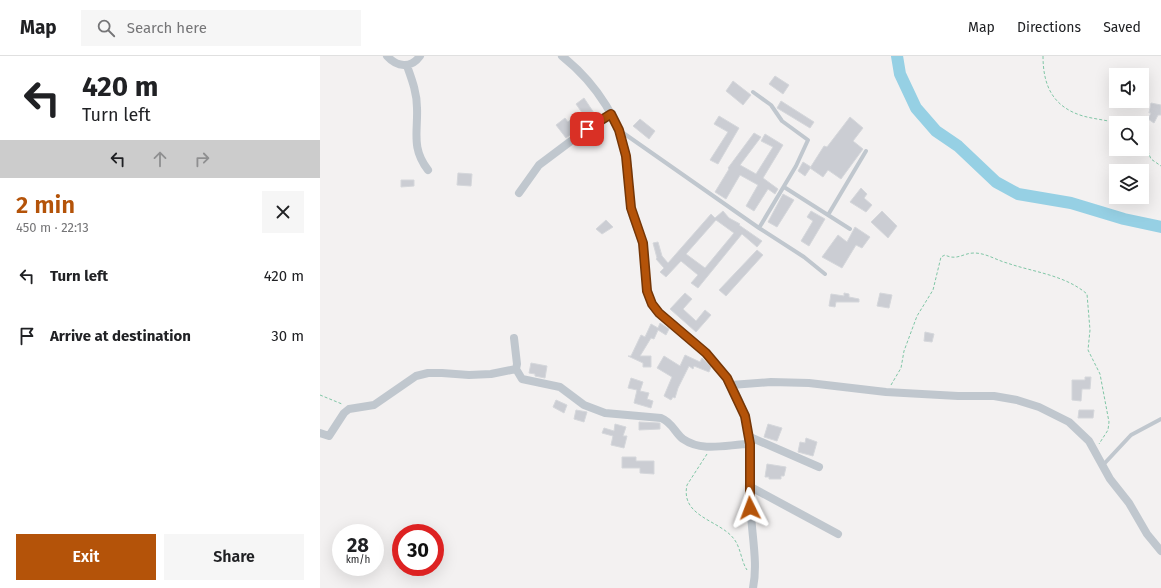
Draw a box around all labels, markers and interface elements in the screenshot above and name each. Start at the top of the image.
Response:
search box [81,10,361,46]
text: Map [20,16,57,39]
icon: search [95,17,117,39]
text: Search here [127,19,207,37]
text: Map [968,19,995,36]
text: Directions [1017,19,1081,36]
text: Saved [1103,19,1141,36]
map controls [1109,68,1149,204]
button: sound [1109,68,1149,108]
text: 420 m [82,70,158,103]
icon: left [16,72,68,124]
text: Turn left [82,104,151,126]
pin [570,112,604,146]
button: search [1109,116,1149,156]
icon: arrive [576,118,598,140]
icon: left [107,148,129,170]
icon: ahead [149,148,171,170]
icon: right [191,148,213,170]
button: layers [1109,164,1149,204]
text: 2 min [16,191,75,219]
button: close [262,191,304,233]
text: 450 m · 22:13 [16,220,89,235]
icon: left [16,265,38,287]
text: Turn left [50,267,108,285]
text: 420 m [264,267,304,285]
icon: arrive [16,325,38,347]
text: Arrive at destination [50,327,191,345]
text: 30 m [271,327,304,345]
position arrow [729,487,771,529]
speed limit sign: 30 [392,524,444,576]
text: 28 [347,533,369,557]
button: Exit [16,534,156,580]
button: Share [164,534,304,580]
text: km/h [346,554,370,566]

